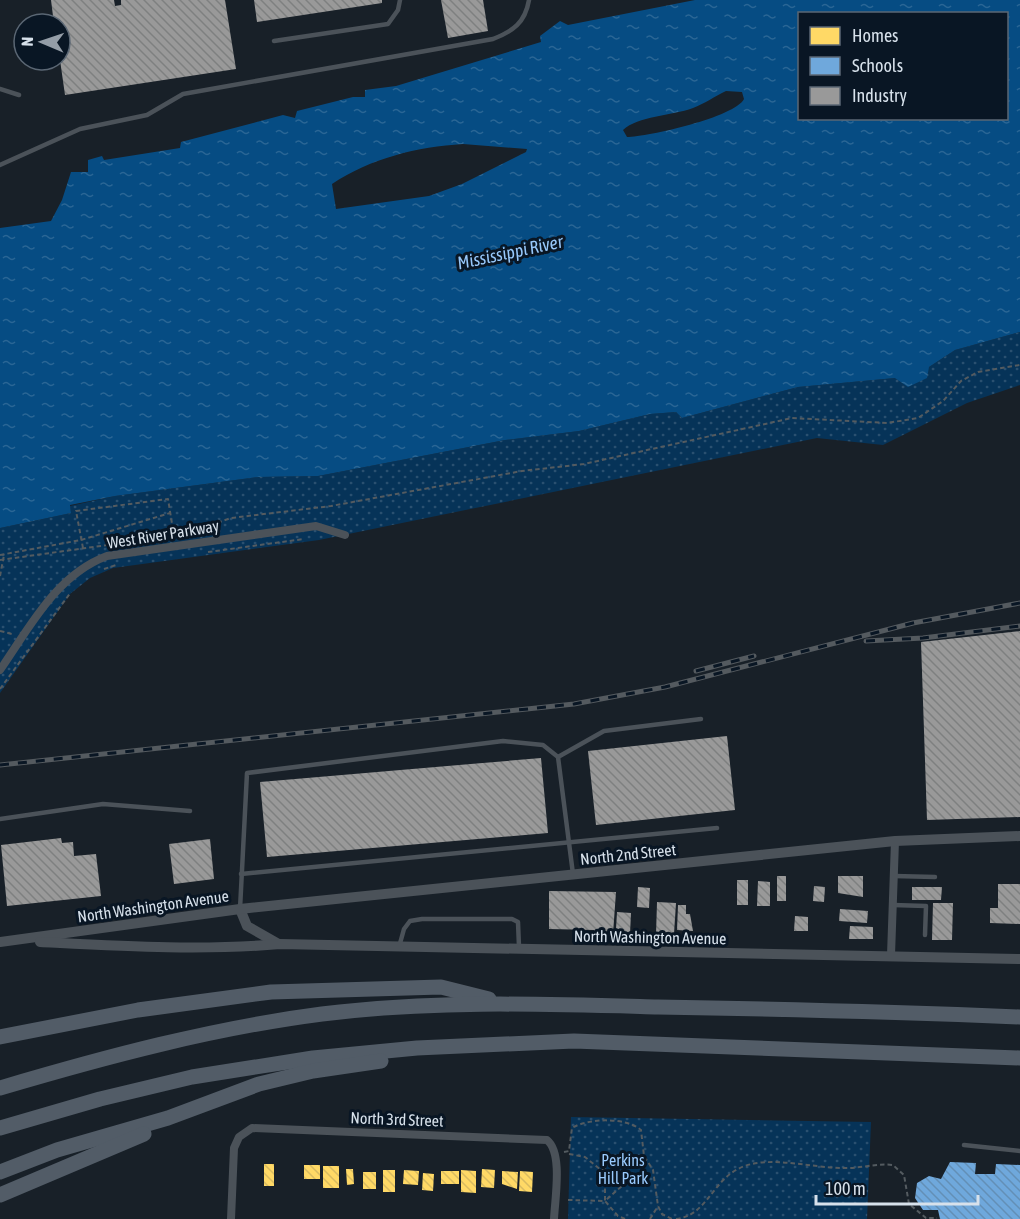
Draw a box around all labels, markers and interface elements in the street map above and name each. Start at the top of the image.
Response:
north arrow [12,12,72,72]
legend [798,12,1008,120]
text: Homes [852,25,898,46]
text: N [18,36,36,47]
text: Schools [852,55,903,76]
text: Industry [852,85,907,106]
water label: Mississippi River [455,230,565,273]
street label: West River Parkway [106,516,221,553]
street label: North 2nd Street [579,840,677,868]
street label: North Washington Avenue [76,886,230,927]
street label: North Washington Avenue [574,927,726,948]
street label: North 3rd Street [350,1108,444,1130]
park label: Perkins Hill Park [598,1151,648,1187]
scale bar [816,1168,978,1206]
text: 100 m [825,1178,866,1199]

